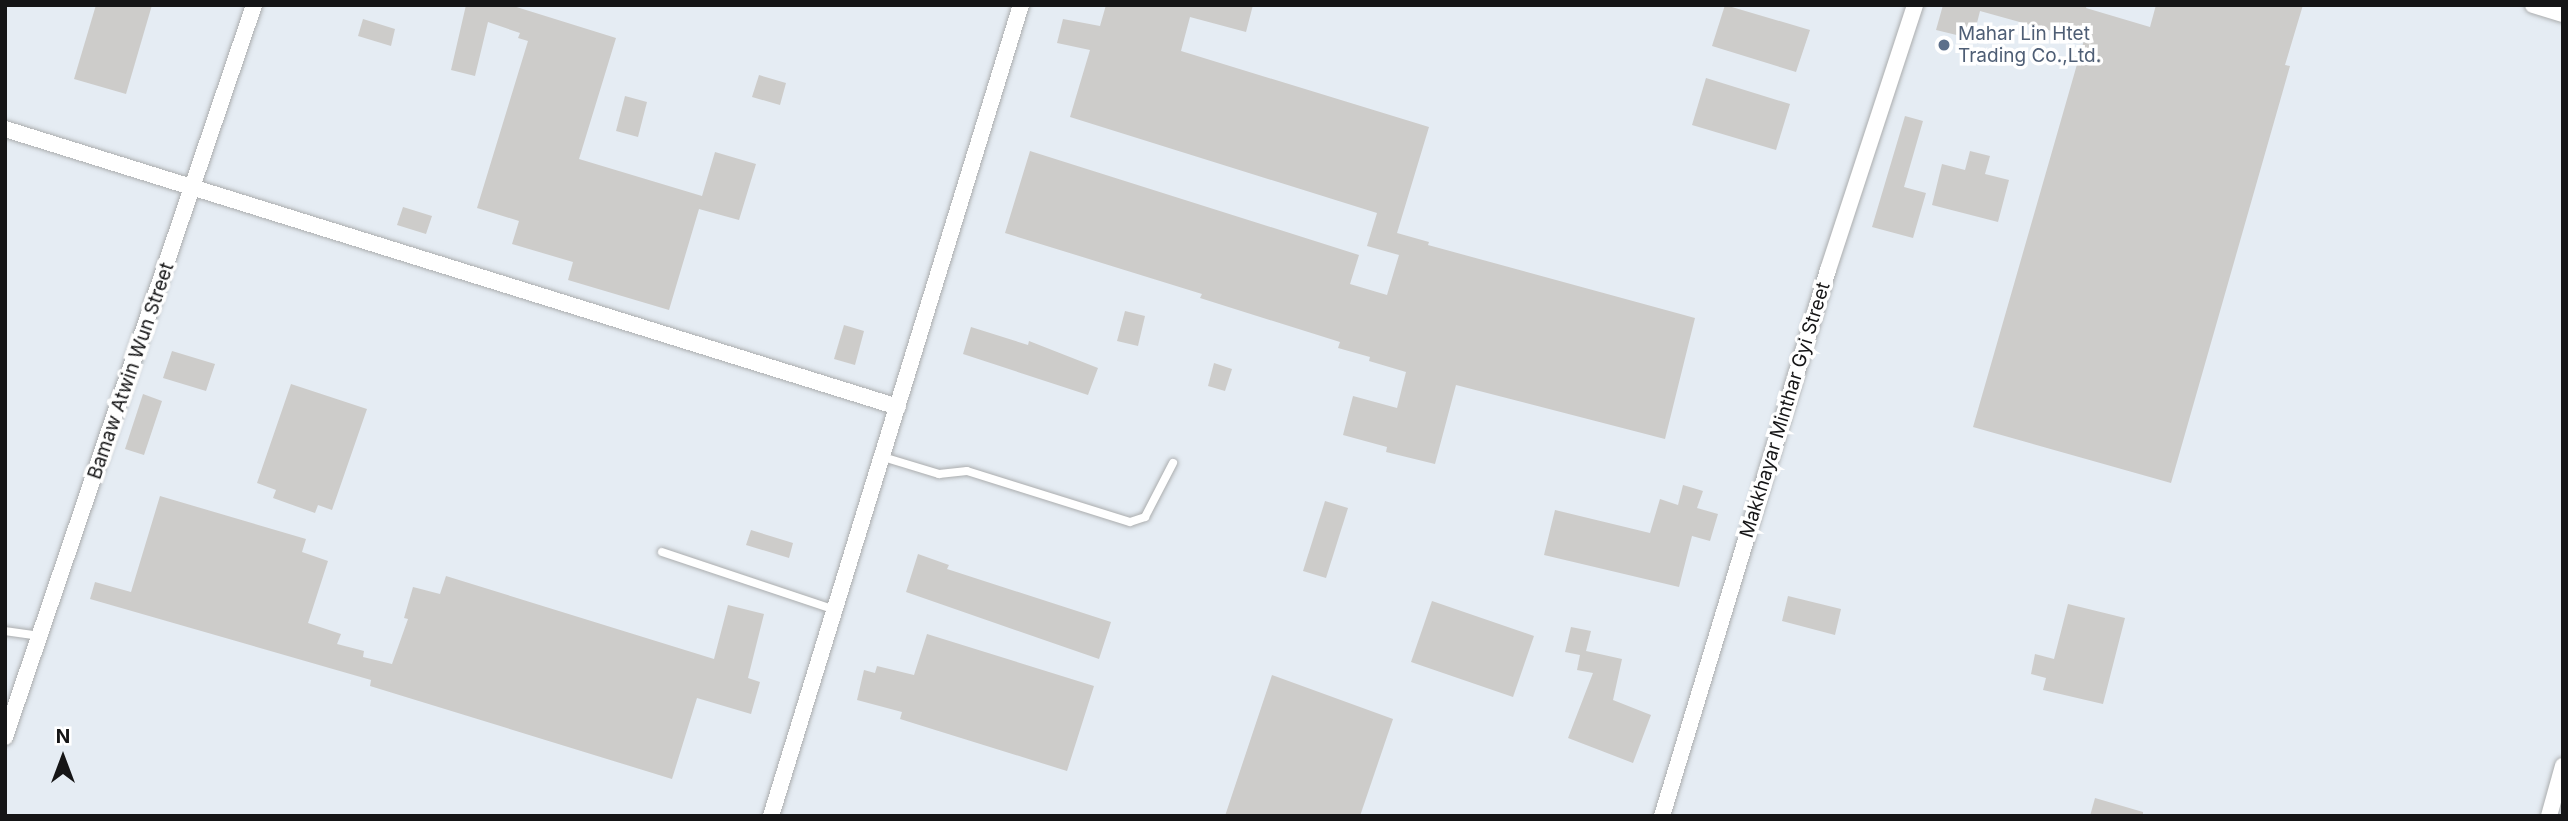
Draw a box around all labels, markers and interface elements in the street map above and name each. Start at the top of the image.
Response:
place label: Mahar Lin Htet Trading Co.,Ltd. [1958,23,2101,67]
marker: Mahar Lin Htet Trading Co.,Ltd. [1936,37,1952,53]
street label: Bamaw Atwin Wun Street [83,260,179,482]
street label: Makkhayar Minthar Gyi Street [1735,279,1835,541]
north arrow [28,723,98,793]
text: N [56,725,70,748]

